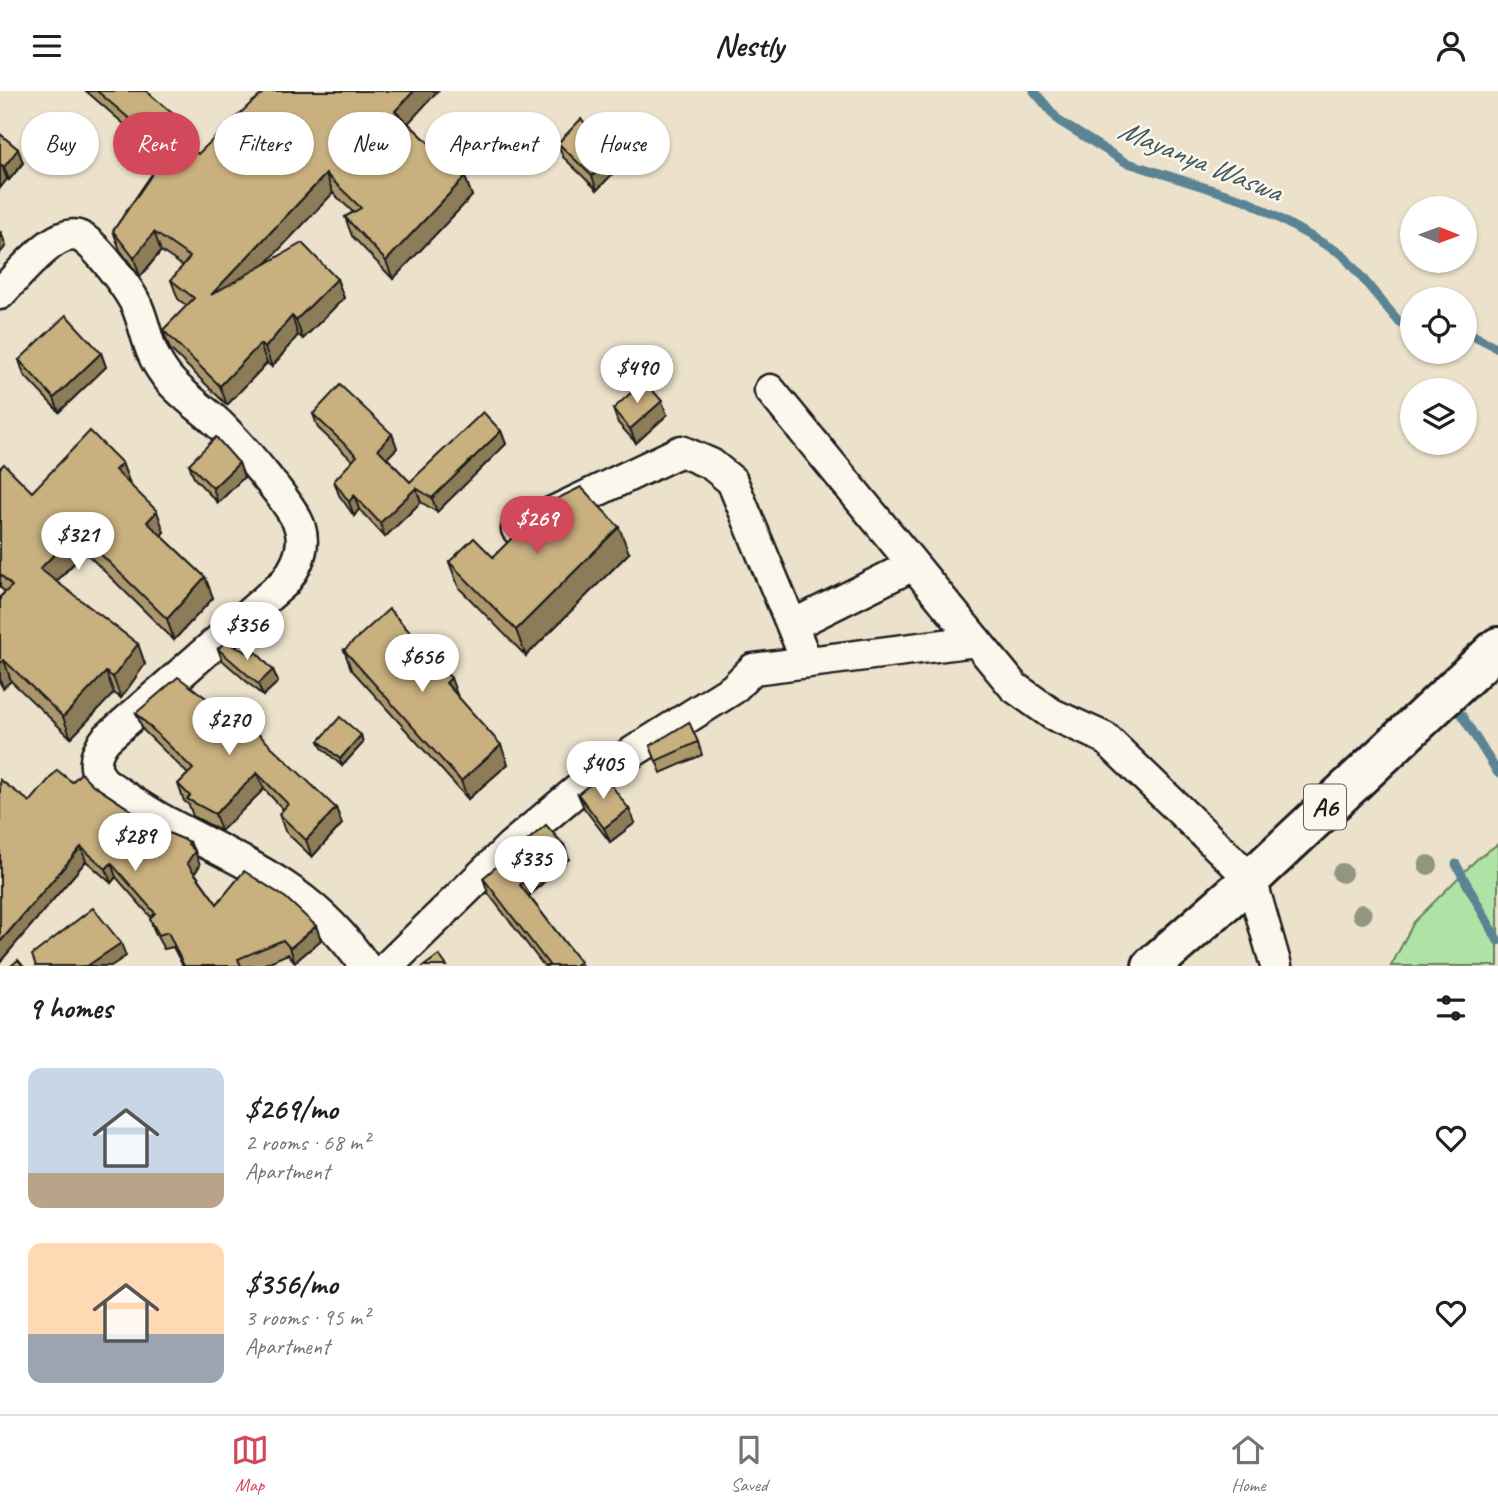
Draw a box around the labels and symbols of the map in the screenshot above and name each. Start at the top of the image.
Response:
water label: Mayanya Waswa [1113,110,1290,211]
north arrow [1400,196,1477,273]
pin: $490 [596,345,678,405]
pin: $269 [496,497,578,556]
pin: $321 [37,512,119,572]
pin: $356 [206,603,288,662]
pin: $656 [381,635,463,694]
pin: $270 [188,697,270,757]
pin: $405 [562,741,644,801]
road number: A6 [1304,785,1346,829]
pin: $289 [94,813,176,873]
pin: $335 [490,837,572,896]

